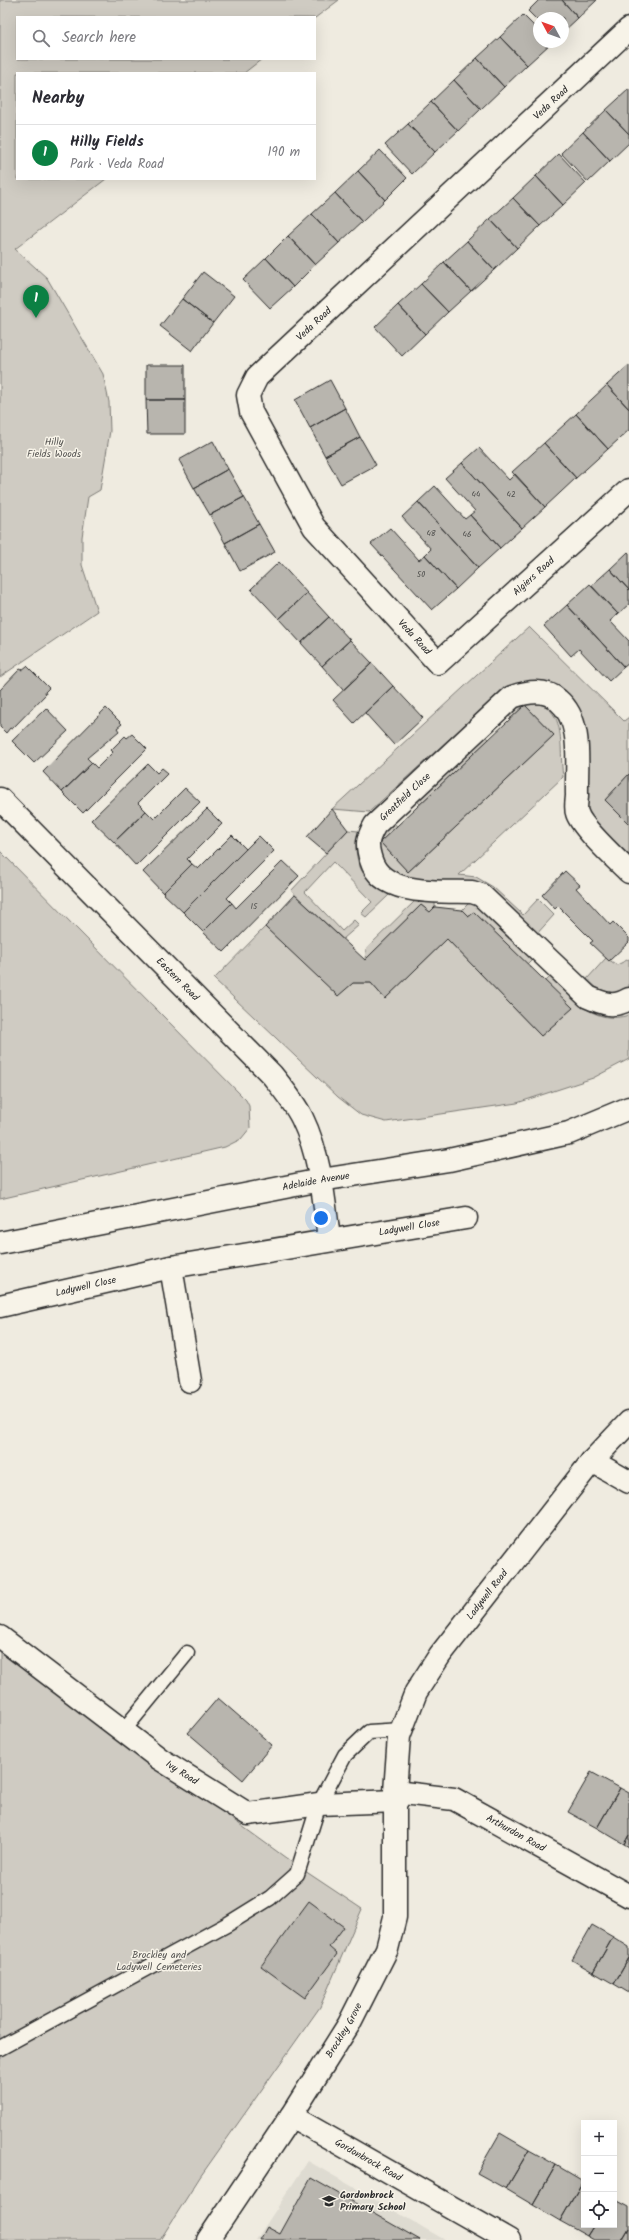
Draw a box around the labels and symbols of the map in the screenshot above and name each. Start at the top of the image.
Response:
north arrow [533,12,569,48]
street label: Veda Road [530,82,573,124]
pin: 1 [23,285,49,318]
street label: Veda Road [293,303,336,345]
park label: Hilly Fields Woods [27,434,82,462]
house number: 44 [472,488,481,501]
house number: 42 [506,488,516,501]
house number: 48 [426,527,436,540]
house number: 46 [463,528,471,541]
street label: Algiers Road [509,552,559,600]
house number: 50 [417,568,425,581]
street label: Veda Road [394,616,436,659]
street label: Greatfield Close [376,768,435,825]
house number: 15 [251,900,258,913]
street label: Eastern Road [152,954,204,1005]
street label: Adelaide Avenue [281,1168,351,1195]
your location [311,1208,331,1228]
street label: Ladywell Close [378,1214,442,1240]
street label: Ladywell Close [54,1272,118,1301]
street label: Ladywell Road [462,1565,513,1623]
street label: Ivy Road [162,1756,202,1790]
street label: Arthurdon Road [483,1810,549,1857]
park label: Brockley and Ladywell Cemeteries [116,1947,203,1975]
street label: Brockley Grove [322,2000,367,2061]
street label: Gordonbrock Road [332,2134,406,2186]
place label: Gordonbrock Primary School [340,2187,406,2215]
school or university icon: Gordonbrock Primary School [321,2193,337,2209]

